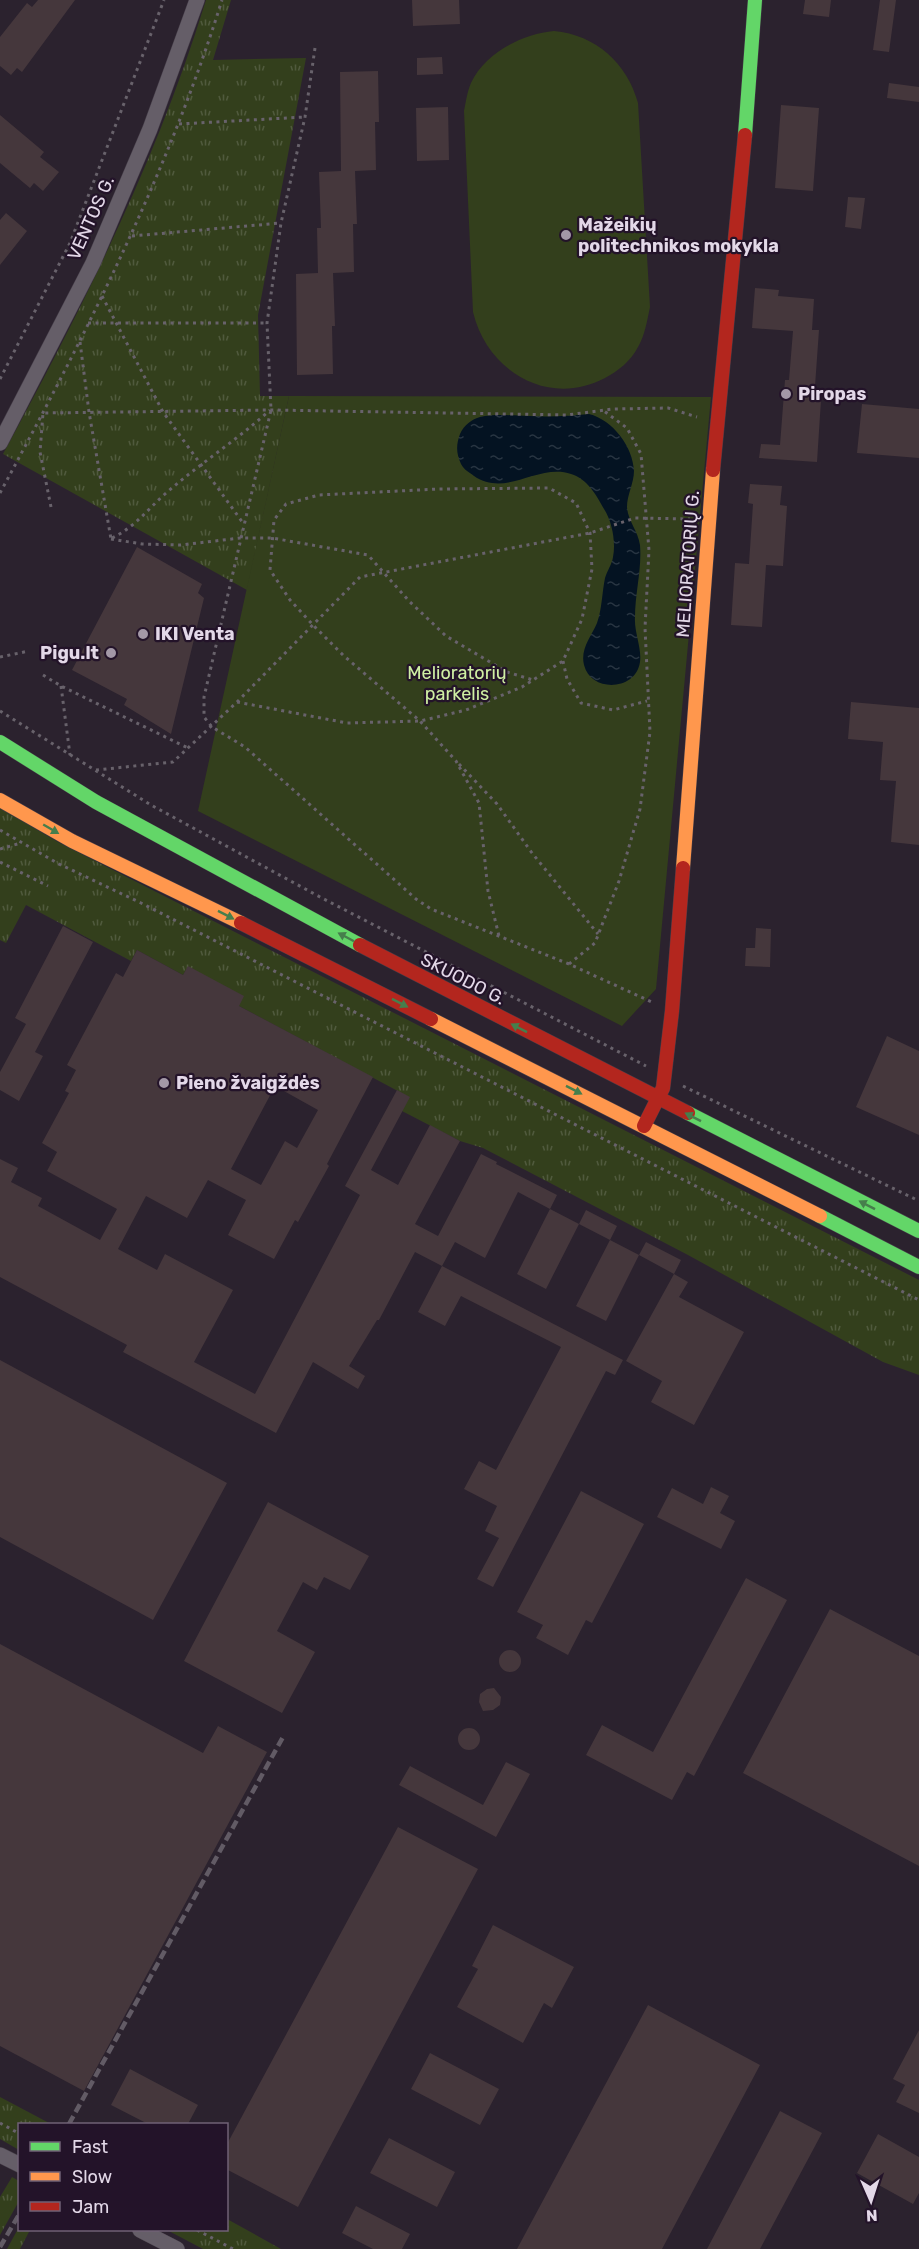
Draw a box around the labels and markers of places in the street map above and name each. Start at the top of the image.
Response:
place label: Mažeikių politechnikos mokykla [578,214,779,257]
marker: Mažeikių politechnikos mokykla [559,228,573,242]
place label: Piropas [798,383,866,405]
marker: Piropas [779,387,793,401]
place label: IKI Venta [155,623,235,645]
marker: IKI Venta [136,627,150,641]
place label: Pigu.lt [40,642,99,664]
marker: Pigu.lt [104,646,118,660]
place label: Pieno žvaigždės [176,1072,320,1094]
marker: Pieno žvaigždės [157,1076,171,1090]

